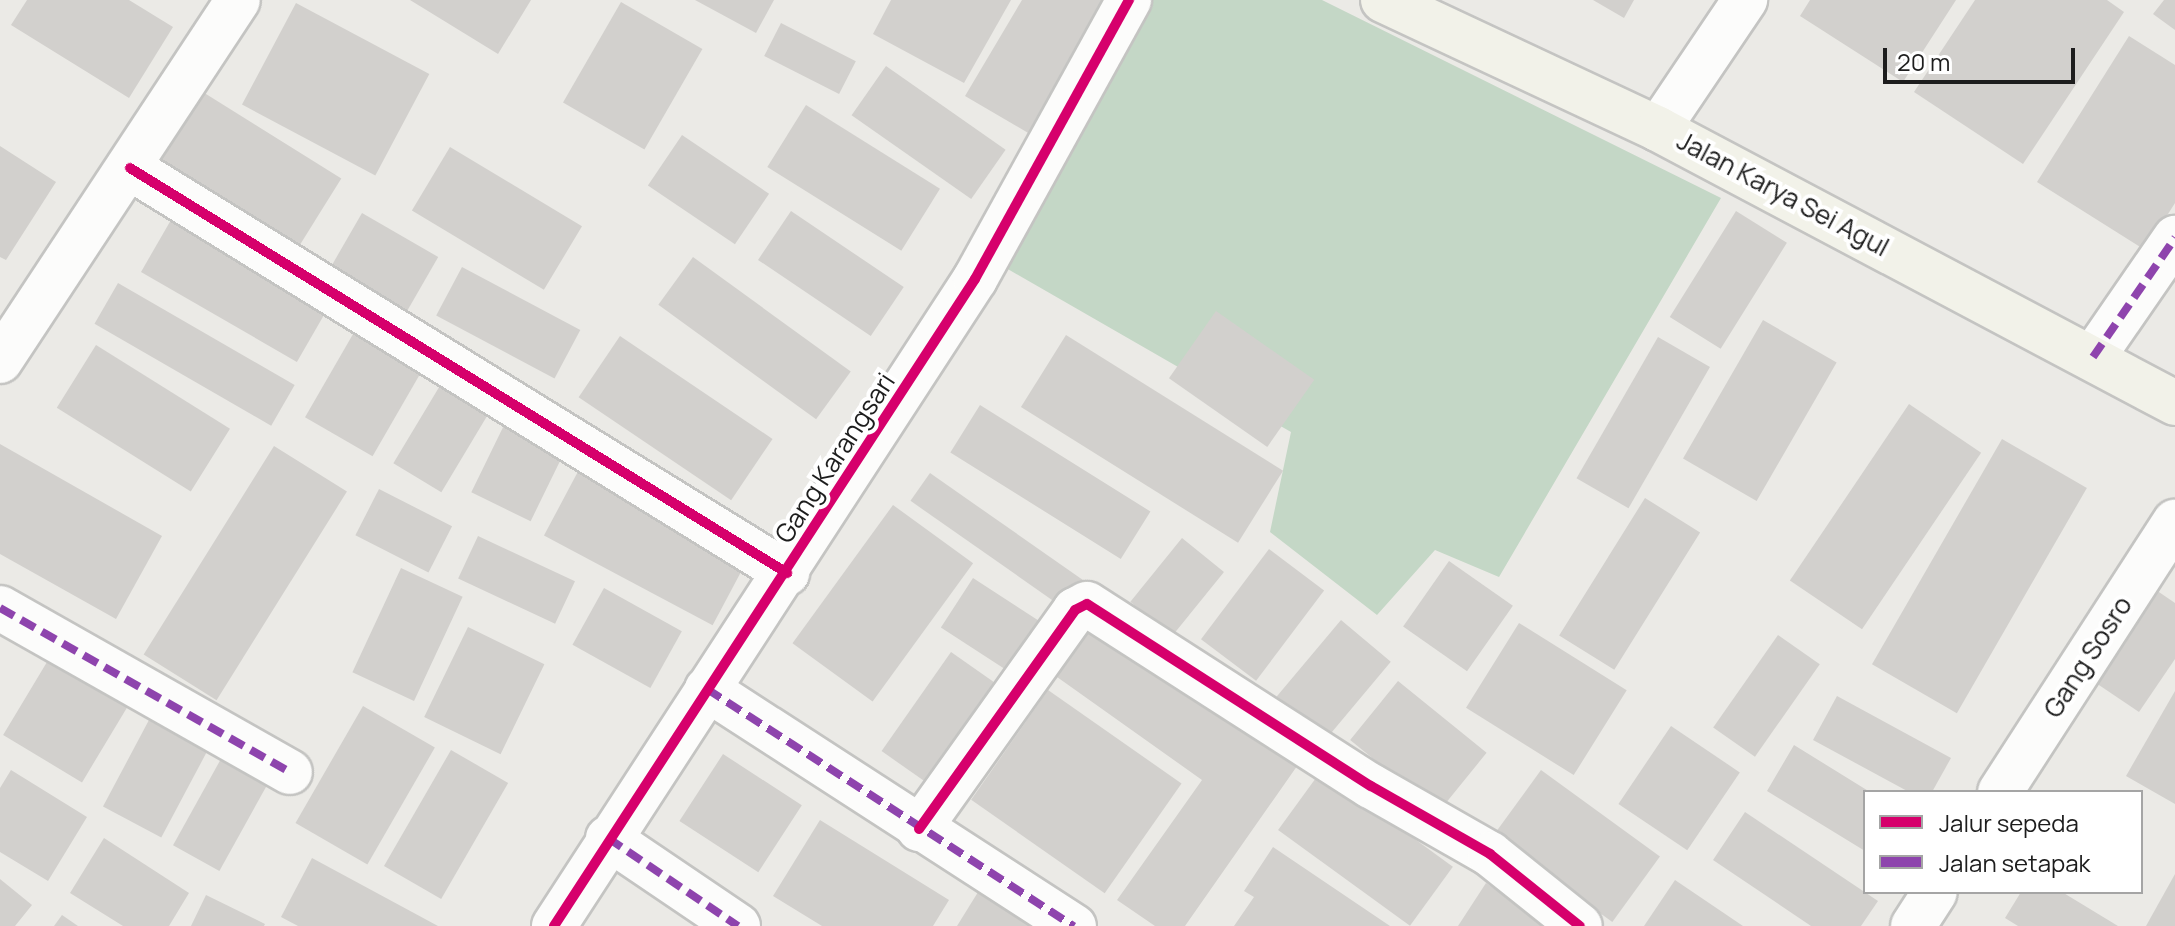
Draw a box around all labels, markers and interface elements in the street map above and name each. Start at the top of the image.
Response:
scale bar [1887,32,2079,82]
text: 20 m [1897,45,1950,78]
street label: Jalan Karya Sei Agul [1672,125,1894,263]
street label: Gang Karangsari [768,367,902,549]
street label: Gang Sosro [2037,591,2139,723]
legend [1863,790,2143,894]
text: Jalur sepeda [1939,806,2079,839]
text: Jalan setapak [1939,846,2090,879]

